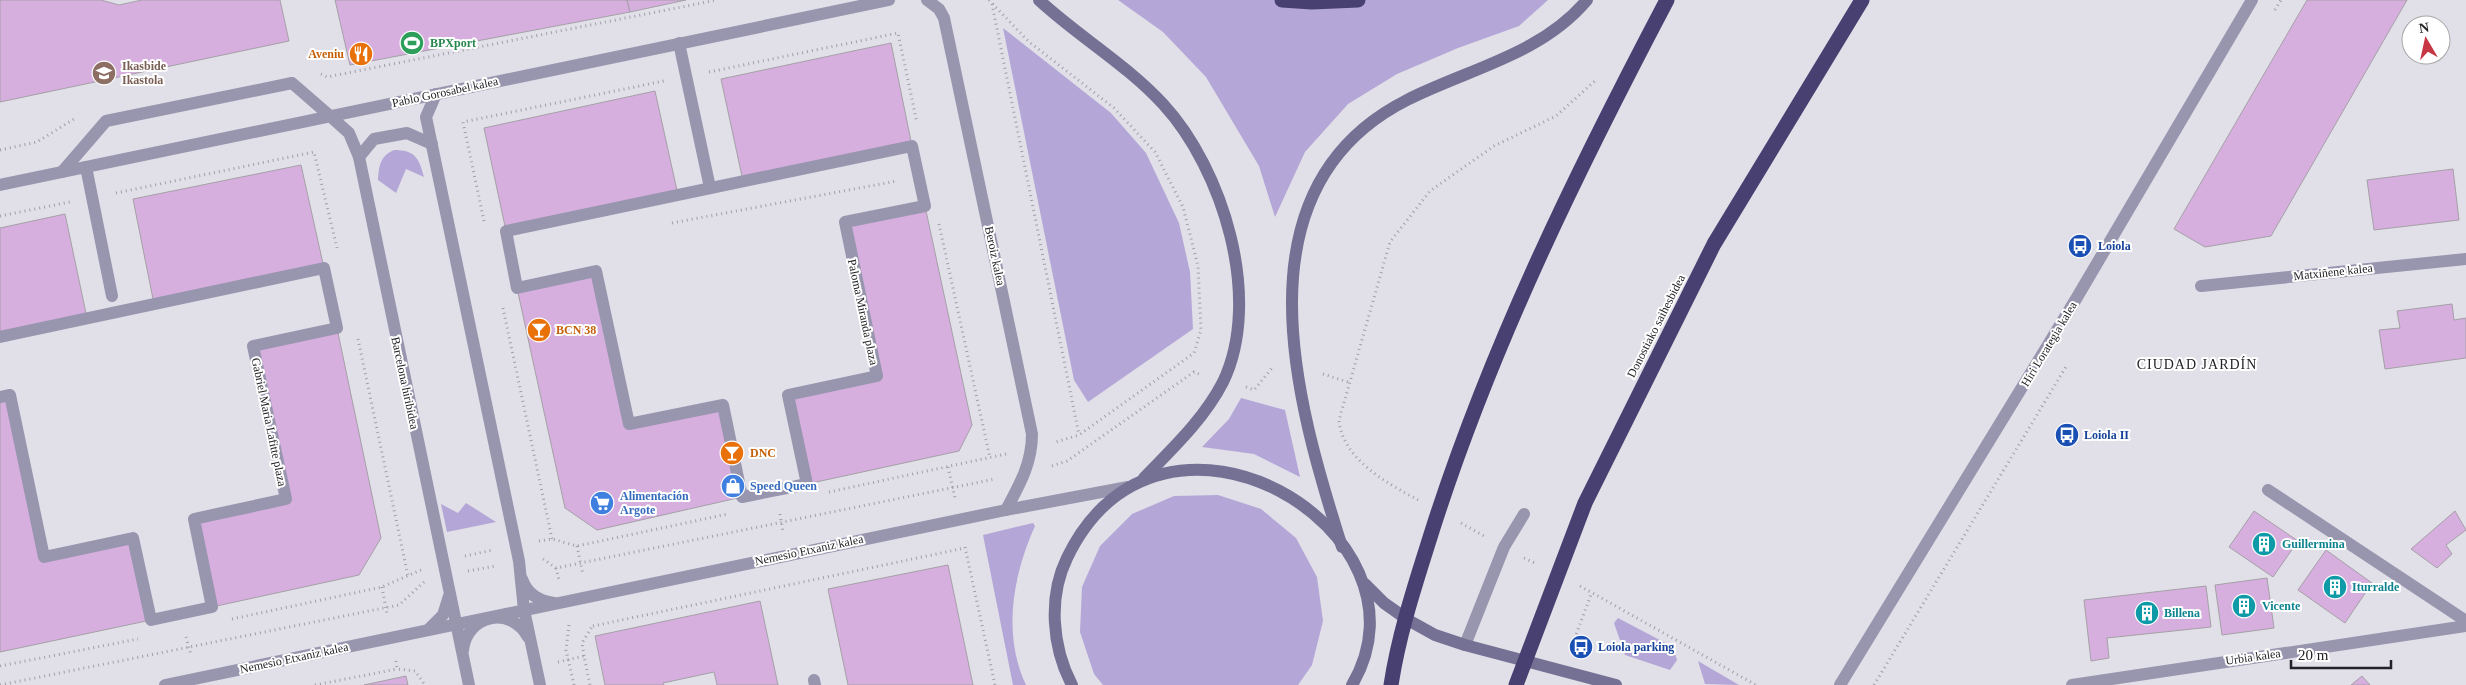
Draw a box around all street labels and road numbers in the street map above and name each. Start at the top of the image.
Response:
street label: Pablo Gorosabel kalea [391,74,500,110]
street label: Beroiz kalea [982,225,1008,288]
street label: Paloma Miranda plaza [845,258,881,367]
street label: Matxiñene kalea [2293,261,2374,283]
street label: Donostiako saihesbidea [1624,272,1688,380]
street label: Hiri Lorategia kalea [2018,298,2080,389]
street label: Barcelona hiribidea [388,335,422,431]
street label: Gabriel Maria Lafitte plaza [249,357,290,488]
street label: Nemesio Etxaniz kalea [753,532,865,568]
street label: Nemesio Etxaniz kalea [238,640,350,676]
street label: Urbia kalea [2224,646,2282,668]

